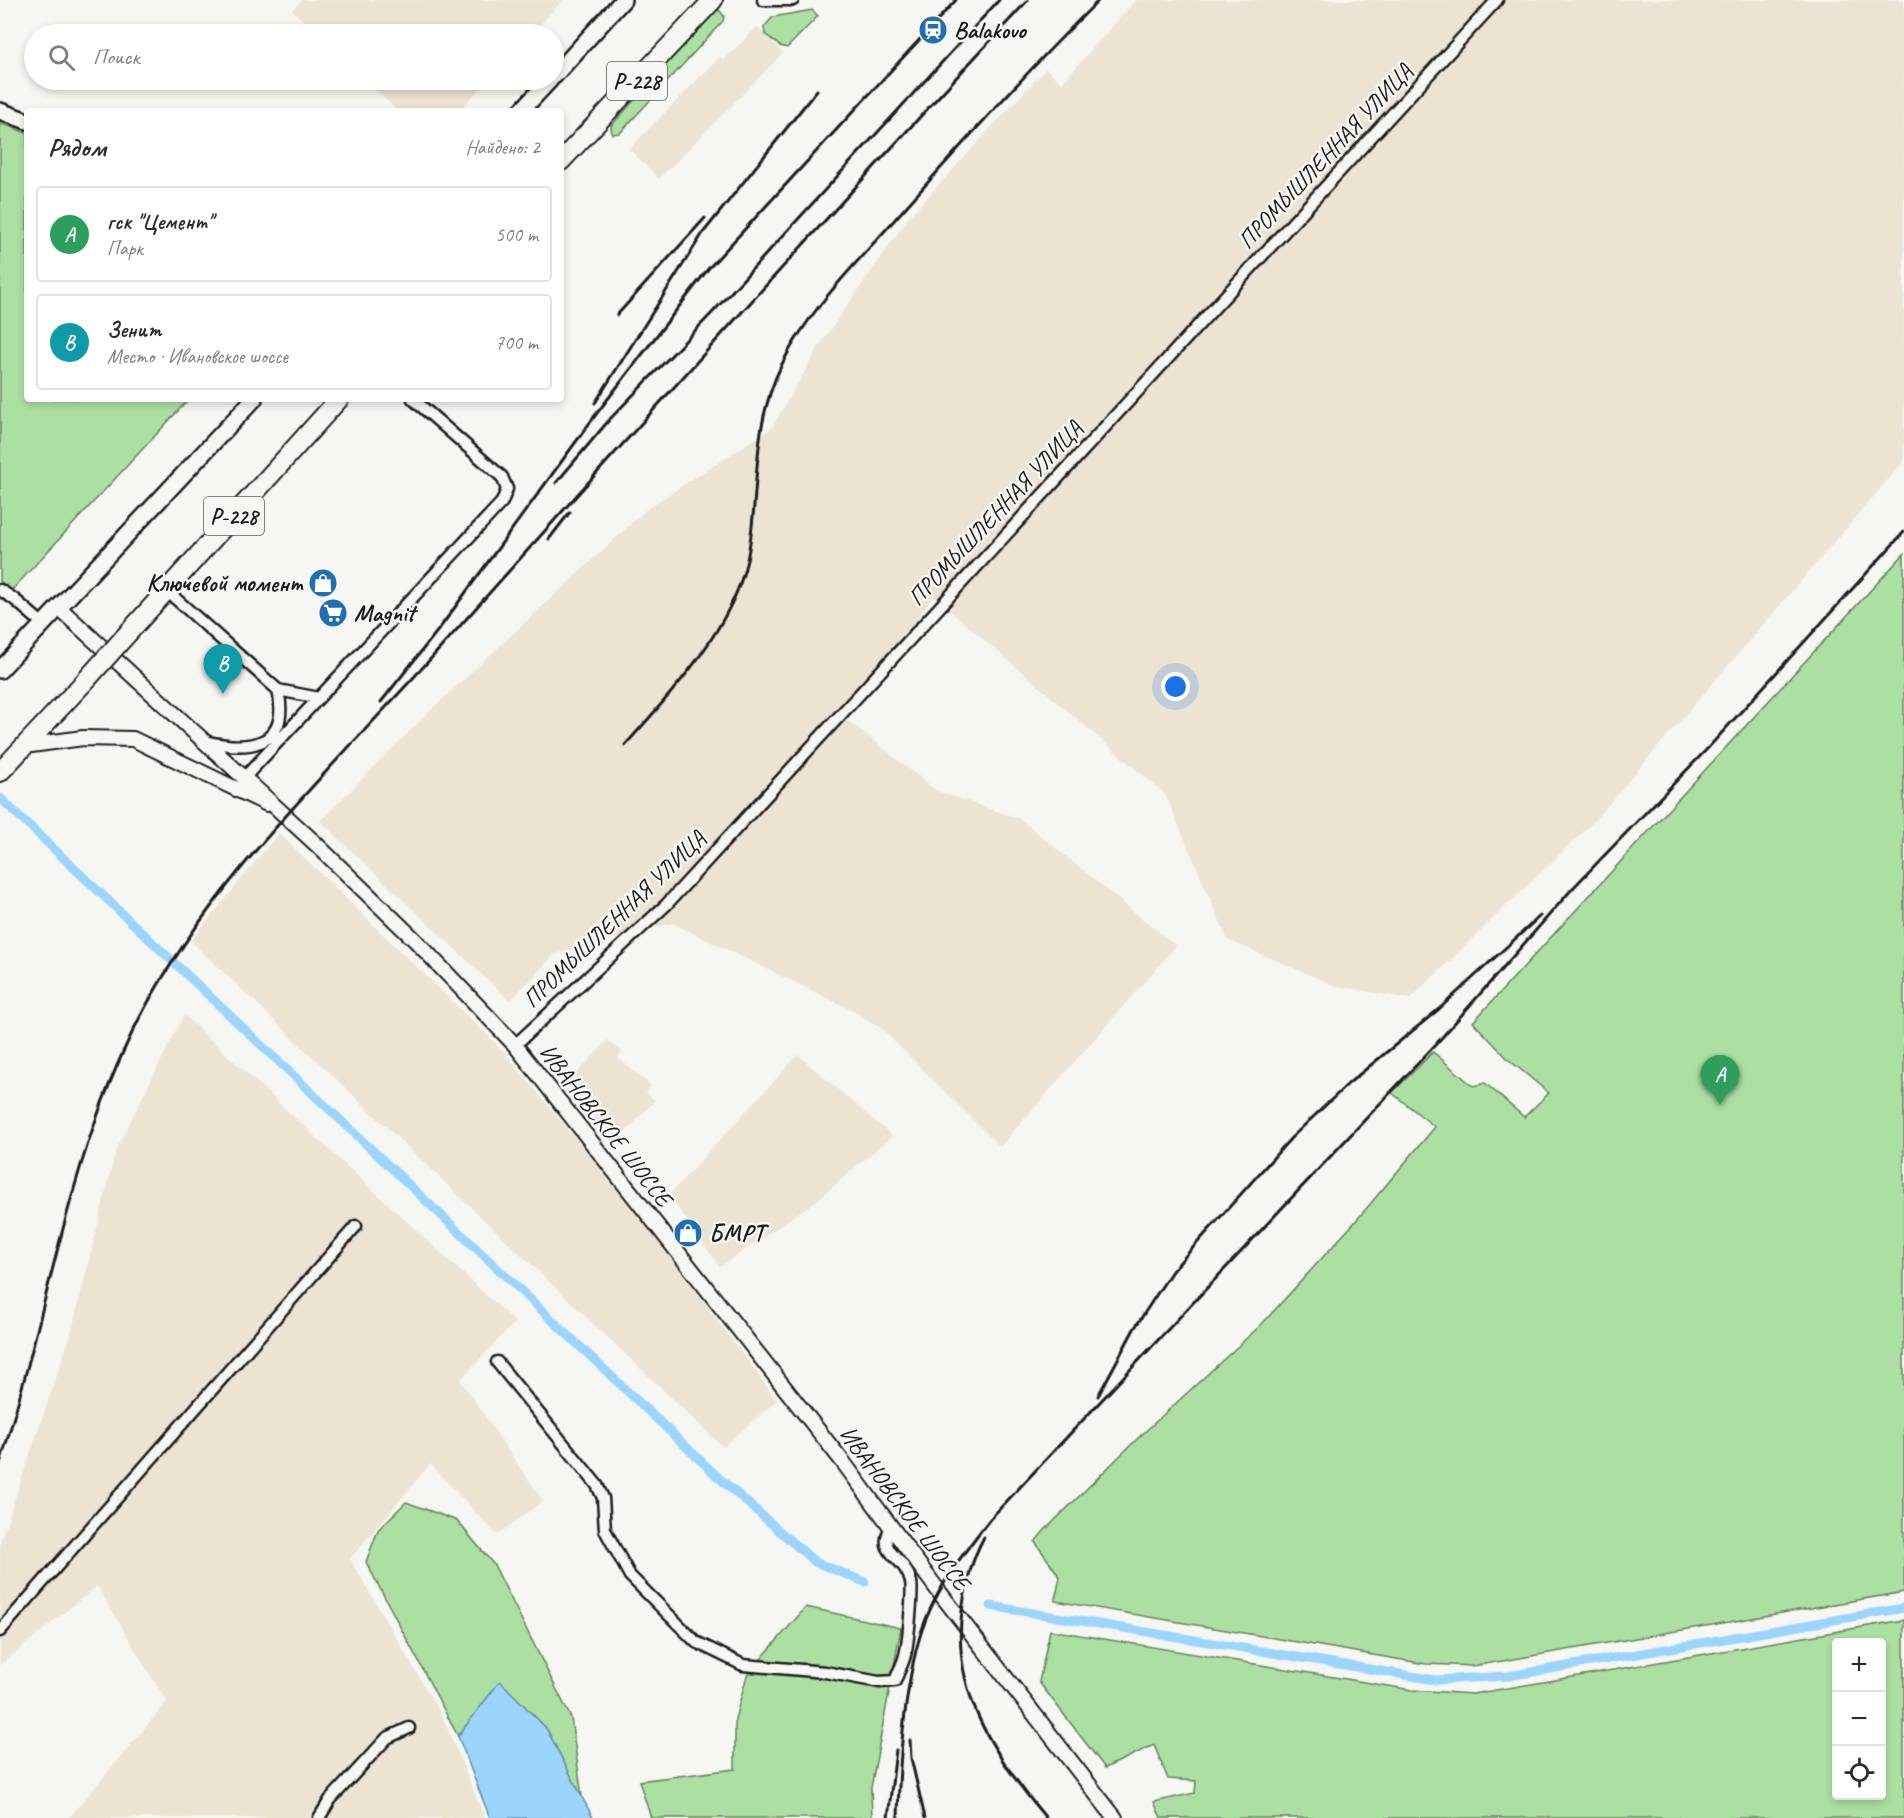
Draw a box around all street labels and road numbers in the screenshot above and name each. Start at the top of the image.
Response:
street label: ПРОМЫШЛЕННАЯ УЛИЦА [1231,56,1419,255]
road number: Р-228 [607,62,667,100]
street label: ПРОМЫШЛЕННАЯ УЛИЦА [901,413,1089,612]
road number: Р-228 [204,497,264,535]
street label: ПРОМЫШЛЕННАЯ УЛИЦА [516,823,712,1014]
street label: ИВАНОВСКОЕ ШОССЕ [533,1038,681,1215]
street label: ИВАНОВСКОЕ ШОССЕ [833,1420,978,1599]

